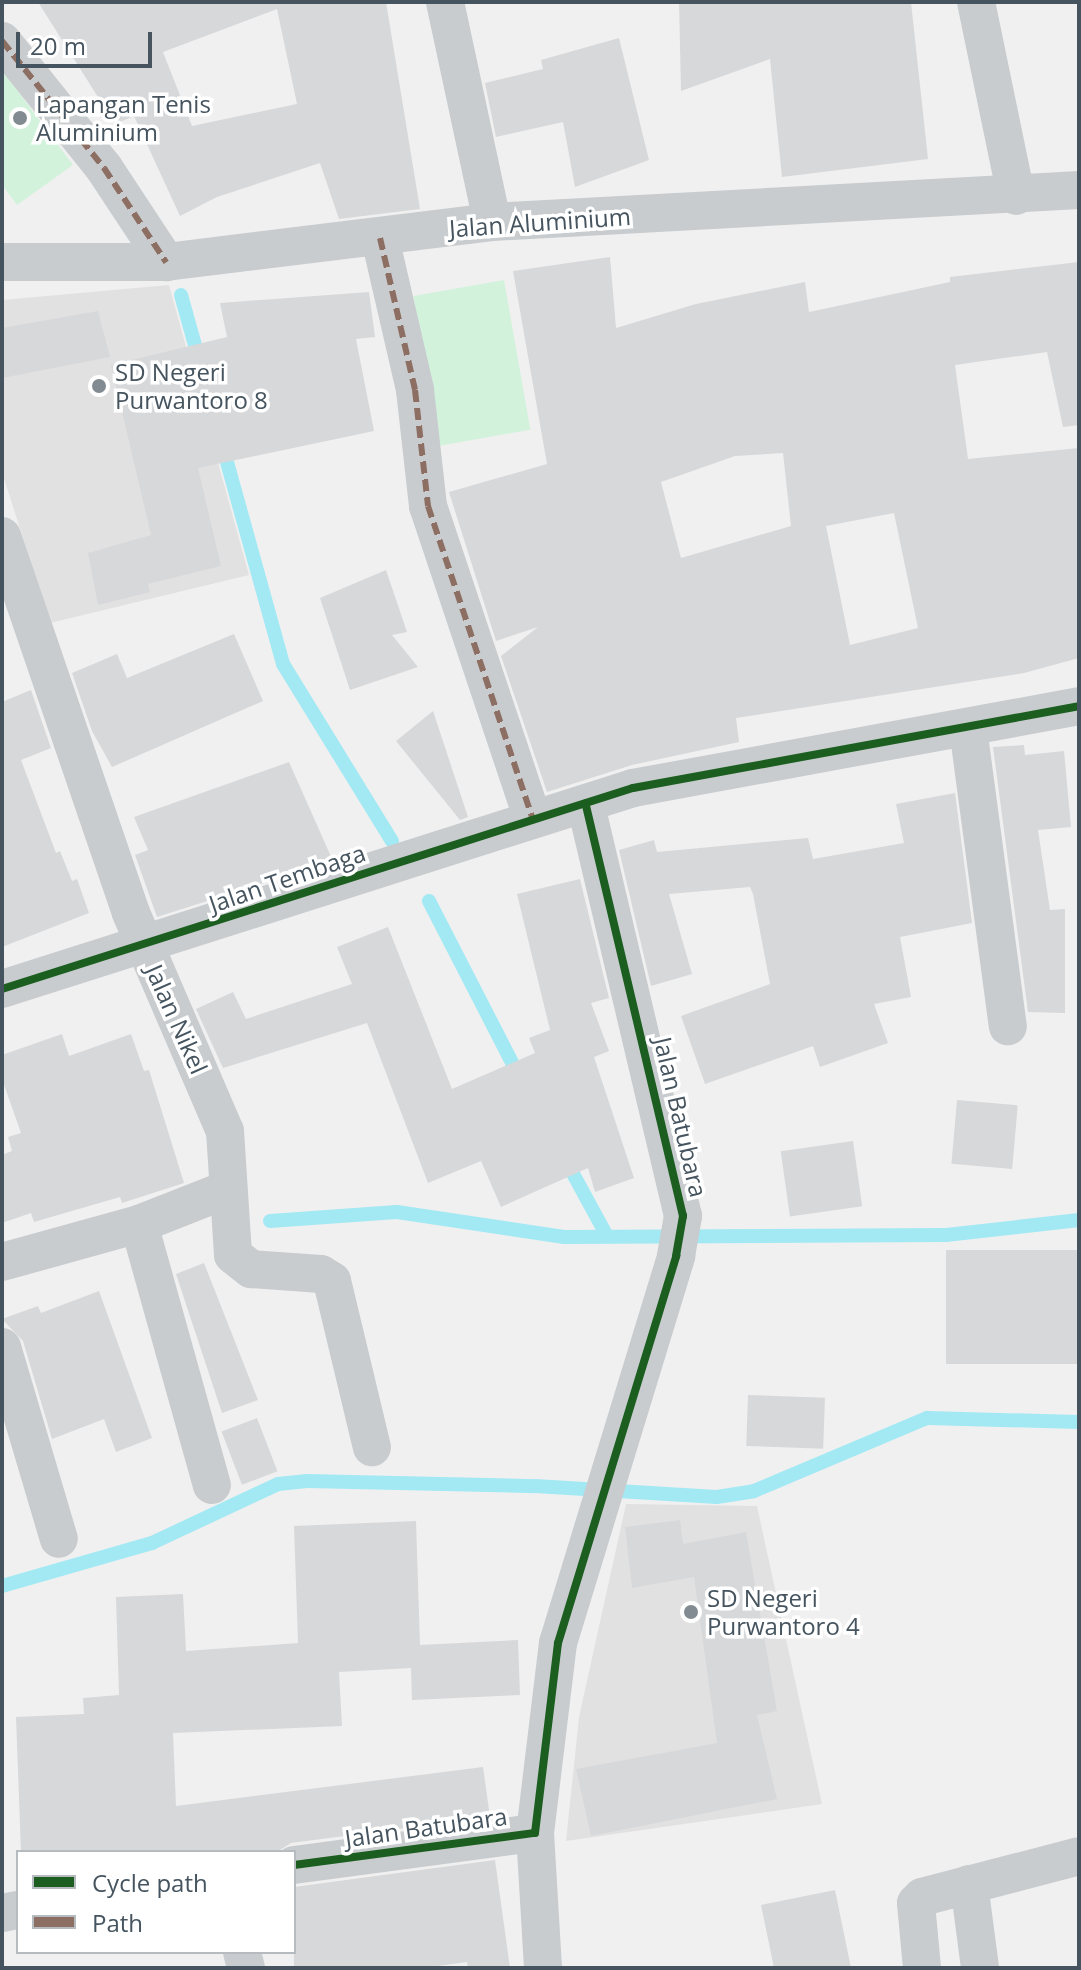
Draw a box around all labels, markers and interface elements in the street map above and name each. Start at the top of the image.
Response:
scale bar [20,16,156,66]
text: 20 m [30,29,86,62]
place label: Lapangan Tenis Aluminium [36,90,211,146]
marker: Lapangan Tenis Aluminium [11,109,29,127]
street label: Jalan Aluminium [448,201,632,243]
place label: SD Negeri Purwantoro 8 [115,358,268,414]
marker: SD Negeri Purwantoro 8 [90,377,108,395]
street label: Jalan Tembaga [205,838,369,918]
street label: Jalan Nikel [140,960,214,1078]
street label: Jalan Batubara [649,1034,713,1200]
place label: SD Negeri Purwantoro 4 [707,1584,860,1640]
marker: SD Negeri Purwantoro 4 [682,1603,700,1621]
street label: Jalan Batubara [343,1801,509,1853]
legend [16,1850,296,1954]
text: Cycle path [92,1866,208,1899]
text: Path [92,1906,143,1939]

